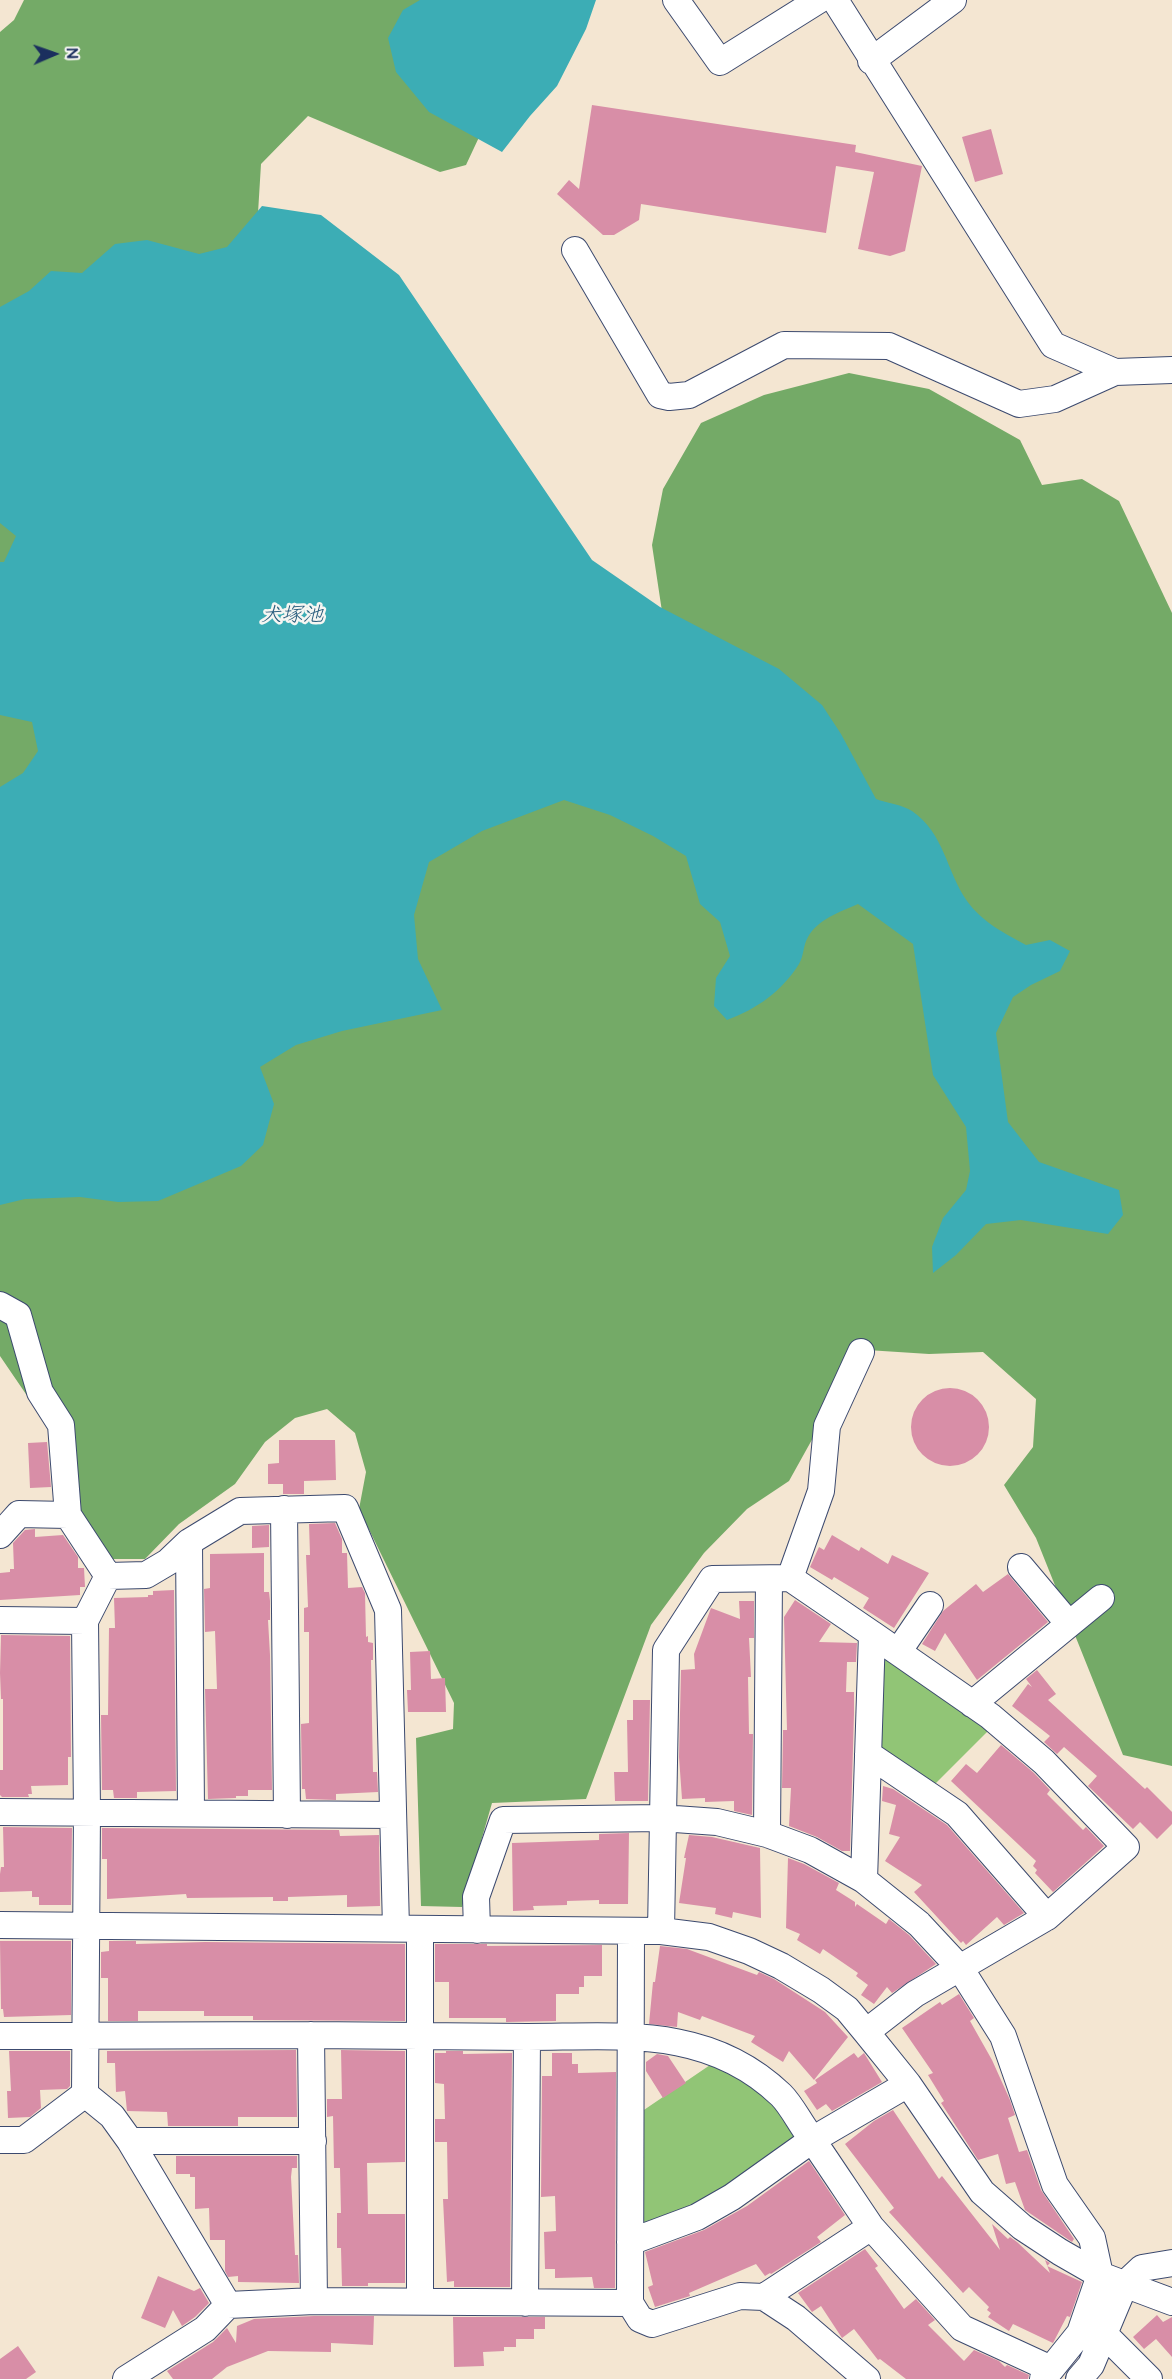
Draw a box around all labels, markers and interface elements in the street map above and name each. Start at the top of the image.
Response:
north arrow [24,24,84,84]
text: N [61,48,83,59]
water label: 犬塚池 [261,604,323,630]

